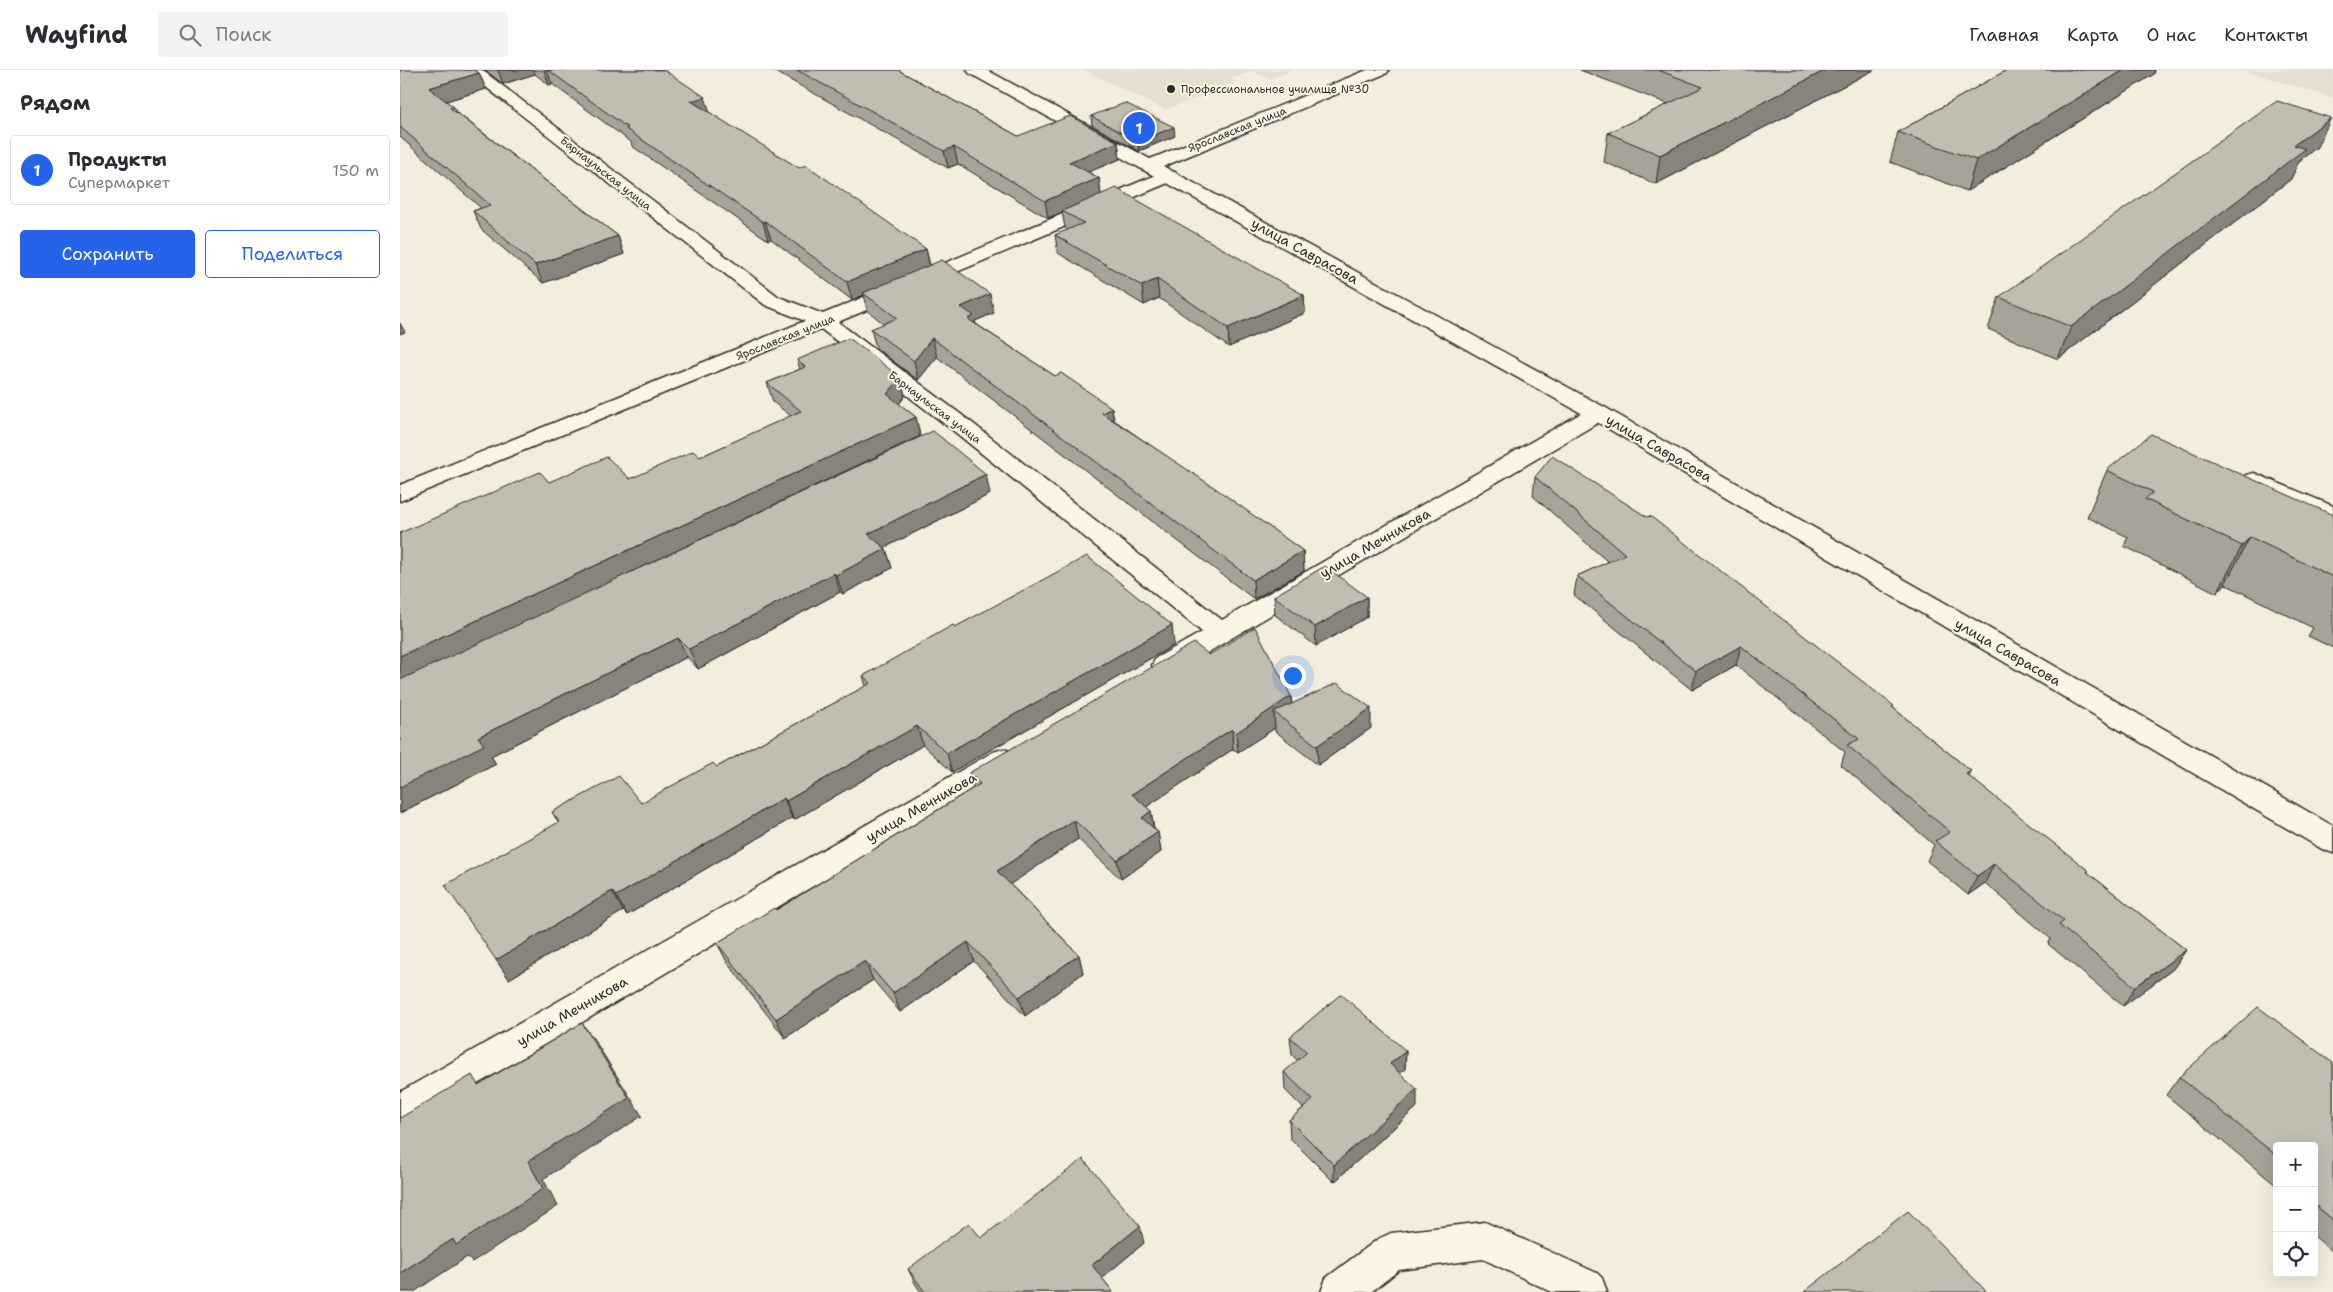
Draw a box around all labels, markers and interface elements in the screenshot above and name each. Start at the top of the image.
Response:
search box [158,12,508,57]
text: Wayfind [25,19,128,51]
icon: search [176,21,204,49]
text: Поиск [216,22,271,47]
text: Главная [1969,23,2039,47]
text: Карта [2067,23,2119,47]
text: О нас [2147,23,2196,47]
text: Контакты [2224,23,2308,47]
place label: Профессиональное училище №30 [1181,82,1369,97]
marker: Профессиональное училище №30 [1165,83,1177,95]
text: Рядом [20,89,90,117]
street label: Ярославская улица [1186,103,1289,156]
pin: 1 [1123,109,1155,147]
street label: Барнаульская улица [557,133,655,214]
text: Продукты [68,147,167,172]
text: 1 [33,160,41,181]
text: 150 m [332,160,379,181]
text: Супермаркет [68,172,170,193]
street label: улица Саврасова [1248,214,1362,288]
button: Сохранить [20,230,195,278]
button: Поделиться [205,230,380,278]
street label: Ярославская улица [734,311,837,364]
street label: Барнаульская улица [885,368,984,447]
street label: улица Саврасова [1603,410,1716,486]
street label: улица Мечникова [1316,504,1434,582]
street label: улица Саврасова [1952,614,2065,690]
your location [1280,663,1306,689]
street label: улица Мечникова [862,768,980,846]
street label: улица Мечникова [513,972,631,1050]
map controls [2273,1142,2318,1277]
button: + [2273,1142,2318,1187]
button: − [2273,1187,2318,1232]
button: locate [2273,1232,2318,1277]

